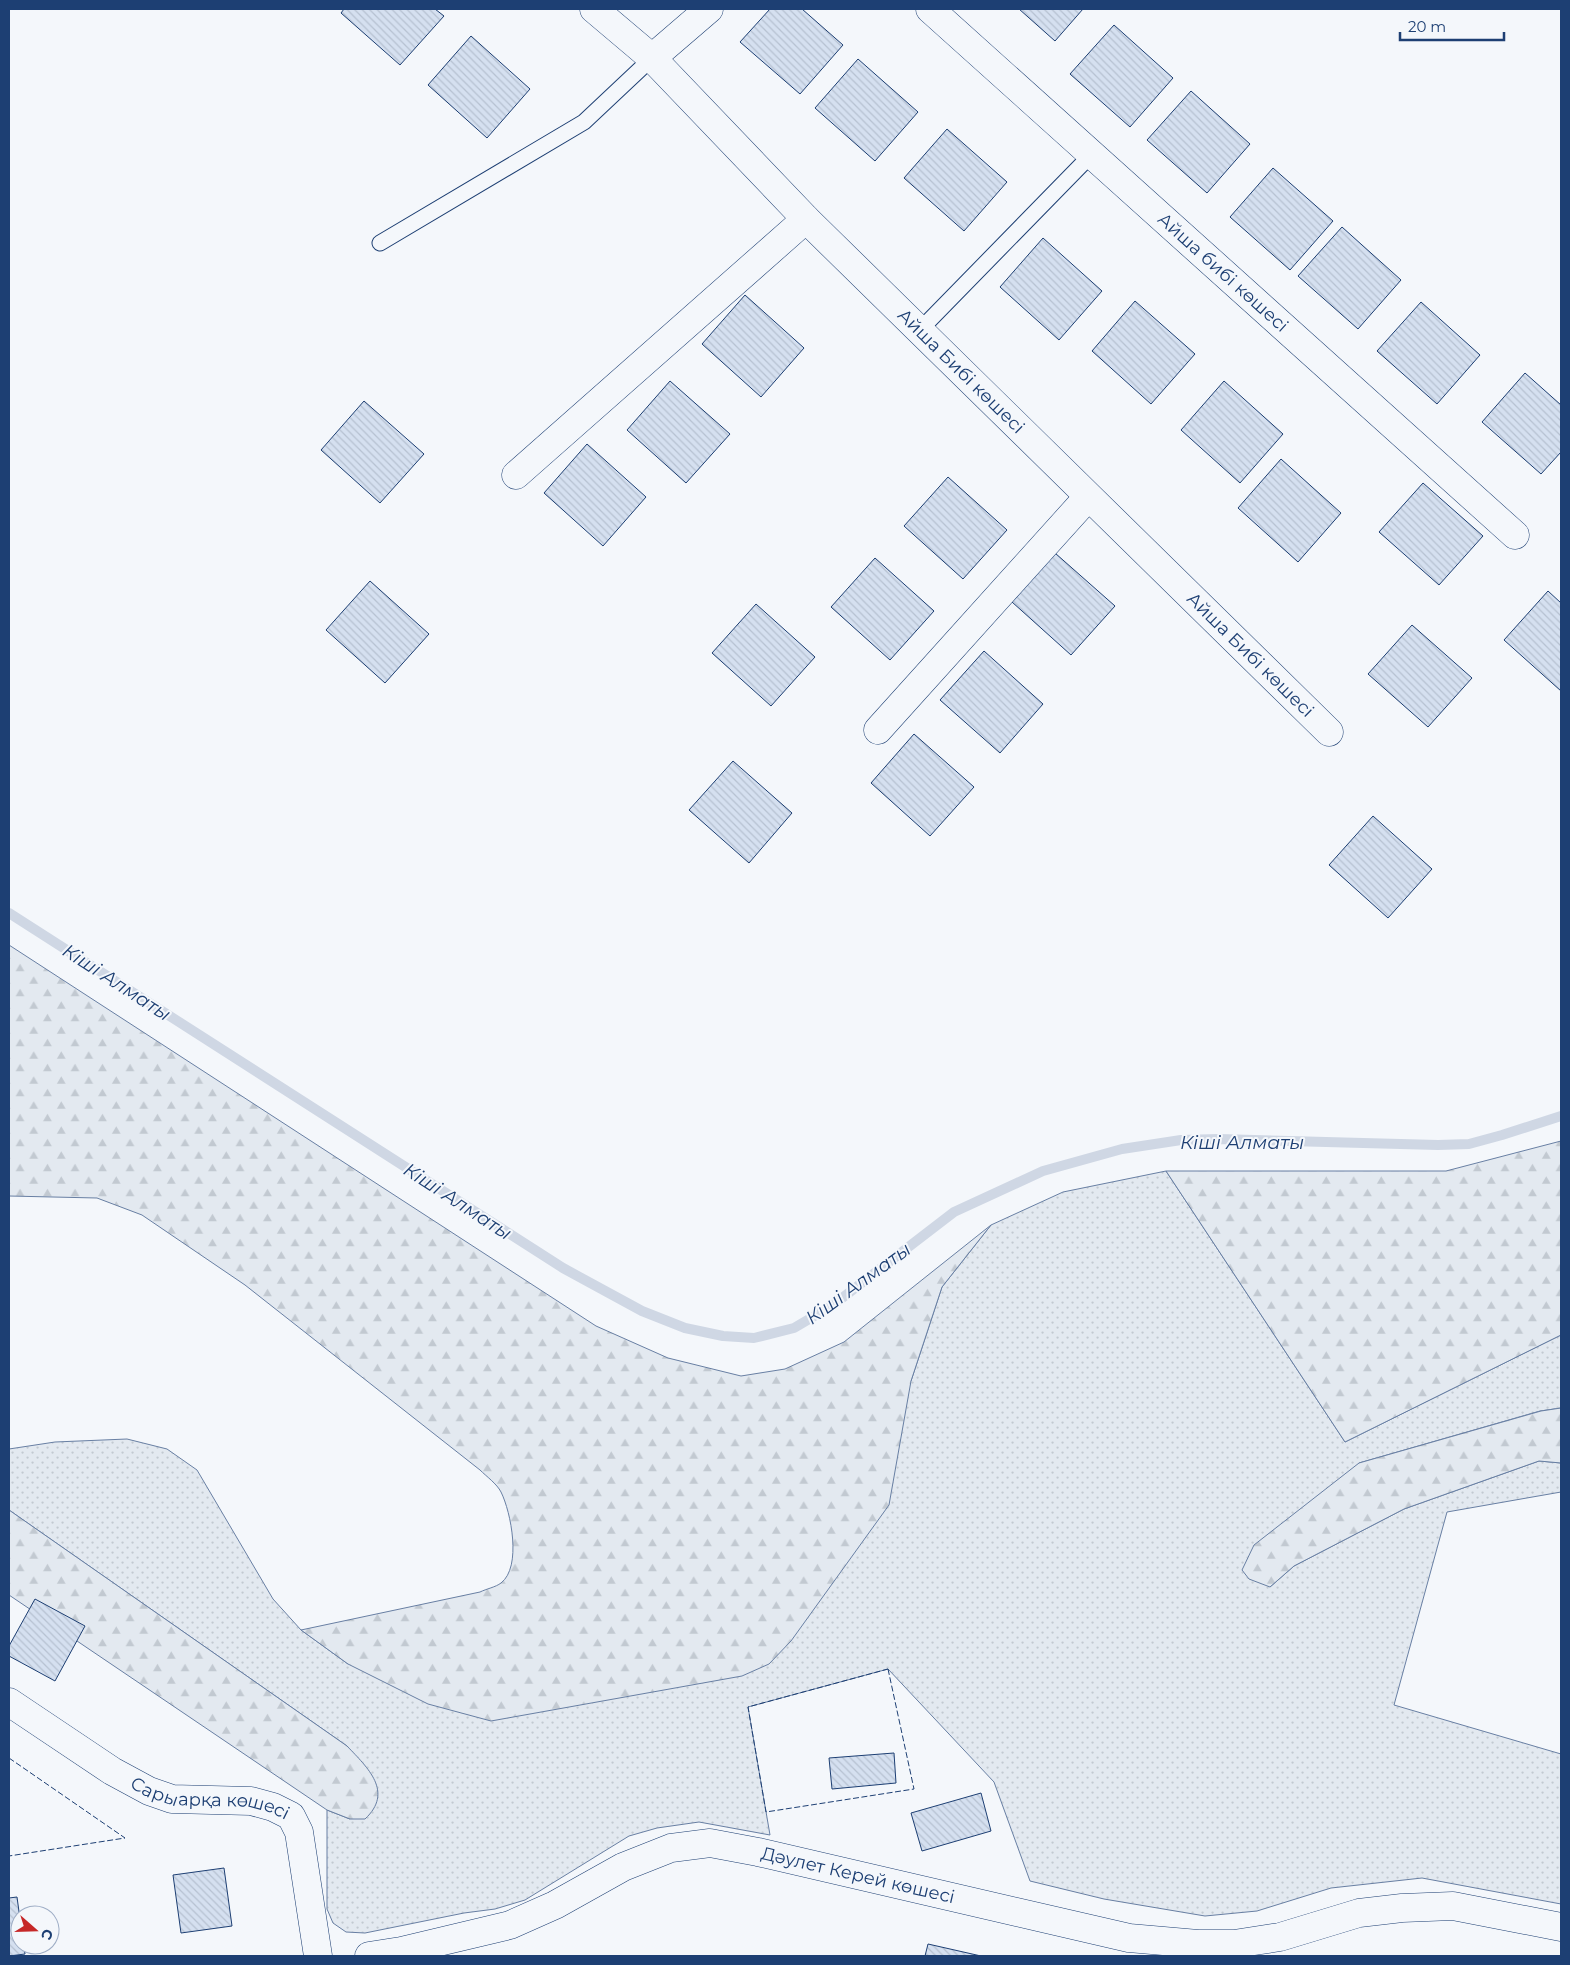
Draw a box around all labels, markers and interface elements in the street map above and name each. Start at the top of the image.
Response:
scale bar [1400,10,1504,42]
text: 20 m [1408,17,1446,36]
street label: Айша бибі көшесі [1153,208,1293,337]
street label: Айша Бибі көшесі [893,304,1029,438]
street label: Айша Бибі көшесі [1182,588,1318,722]
water label: Кіші Алматы [58,939,175,1026]
water label: Кіші Алматы [1180,1131,1304,1154]
water label: Кіші Алматы [399,1158,516,1245]
water label: Кіші Алматы [801,1238,915,1329]
street label: Сарыарқа көшесі [127,1772,293,1824]
street label: Дәулет Керей көшесі [759,1842,957,1908]
north arrow [10,1905,60,1955]
text: С [37,1927,57,1942]

